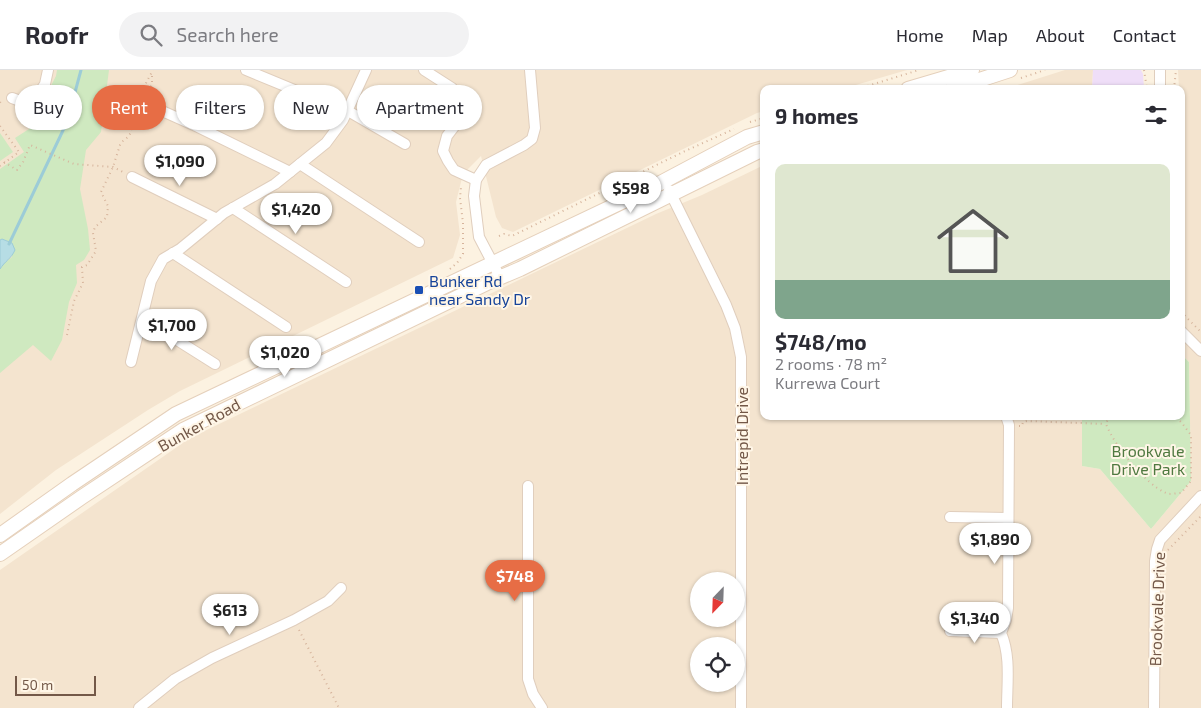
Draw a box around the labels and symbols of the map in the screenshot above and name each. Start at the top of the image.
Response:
pin: $1,090 [139,144,221,187]
pin: $598 [601,172,661,214]
pin: $1,420 [255,192,337,235]
place label: Bunker Rd near Sandy Dr [429,271,531,308]
marker: Bunker Rd near Sandy Dr [413,284,425,296]
pin: $1,700 [131,308,213,351]
pin: $1,020 [244,336,326,378]
street label: Intrepid Drive [732,387,751,485]
street label: Bunker Road [154,394,243,455]
park label: Brookvale Drive Park [1111,441,1185,478]
pin: $1,890 [954,522,1036,565]
street label: Brookvale Drive [1145,551,1168,667]
pin: $748 [485,560,545,602]
north arrow [690,572,745,628]
pin: $613 [200,594,260,636]
pin: $1,340 [934,602,1016,644]
scale bar [15,673,96,696]

